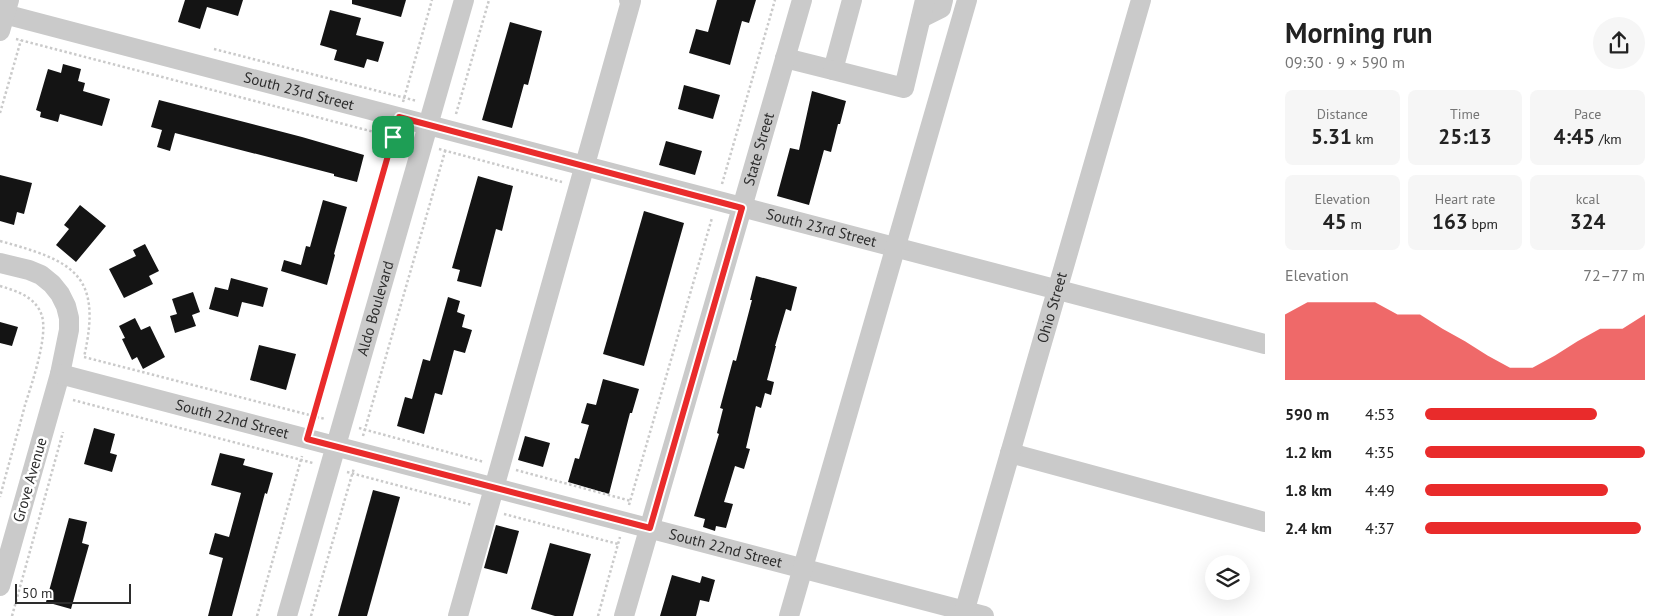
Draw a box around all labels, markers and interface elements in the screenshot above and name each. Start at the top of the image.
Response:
text: Morning run [1285,14,1433,51]
button: share [1593,17,1645,69]
text: 09:30 · 9 × 590 m [1285,52,1405,72]
street label: South 23rd Street [242,67,356,114]
text: Distance [1317,105,1368,123]
text: Time [1450,105,1480,123]
text: Pace [1574,105,1601,123]
street label: State Street [739,110,778,188]
pin [372,116,414,158]
icon: arrive [379,123,407,151]
text: 5.31 [1311,123,1352,150]
text: 25:13 [1438,123,1492,150]
text: 4:45 [1554,123,1595,150]
text: km [1352,130,1374,148]
text: /km [1595,130,1622,148]
text: Elevation [1314,190,1370,208]
text: Heart rate [1435,190,1495,208]
text: kcal [1576,190,1600,208]
street label: South 23rd Street [764,204,879,251]
text: 45 [1323,208,1347,235]
text: 163 [1432,208,1468,235]
text: 324 [1570,208,1606,235]
text: m [1347,215,1362,233]
text: bpm [1468,215,1498,233]
street label: Aldo Boulevard [352,259,398,358]
text: Elevation [1285,265,1349,285]
text: 72–77 m [1583,265,1645,285]
street label: Ohio Street [1032,270,1071,345]
street label: South 22nd Street [174,395,291,443]
text: 590 m [1285,404,1329,424]
text: 4:53 [1365,404,1395,424]
street label: Grove Avenue [8,435,51,524]
text: 1.2 km [1285,442,1332,462]
text: 4:35 [1365,442,1395,462]
text: 1.8 km [1285,480,1332,500]
text: 4:49 [1365,480,1395,500]
text: 2.4 km [1285,518,1332,538]
text: 4:37 [1365,518,1395,538]
street label: South 22nd Street [667,524,784,572]
map controls [1205,555,1250,600]
button: layers [1205,555,1250,600]
scale bar [15,581,131,604]
text: 50 m [22,584,52,602]

